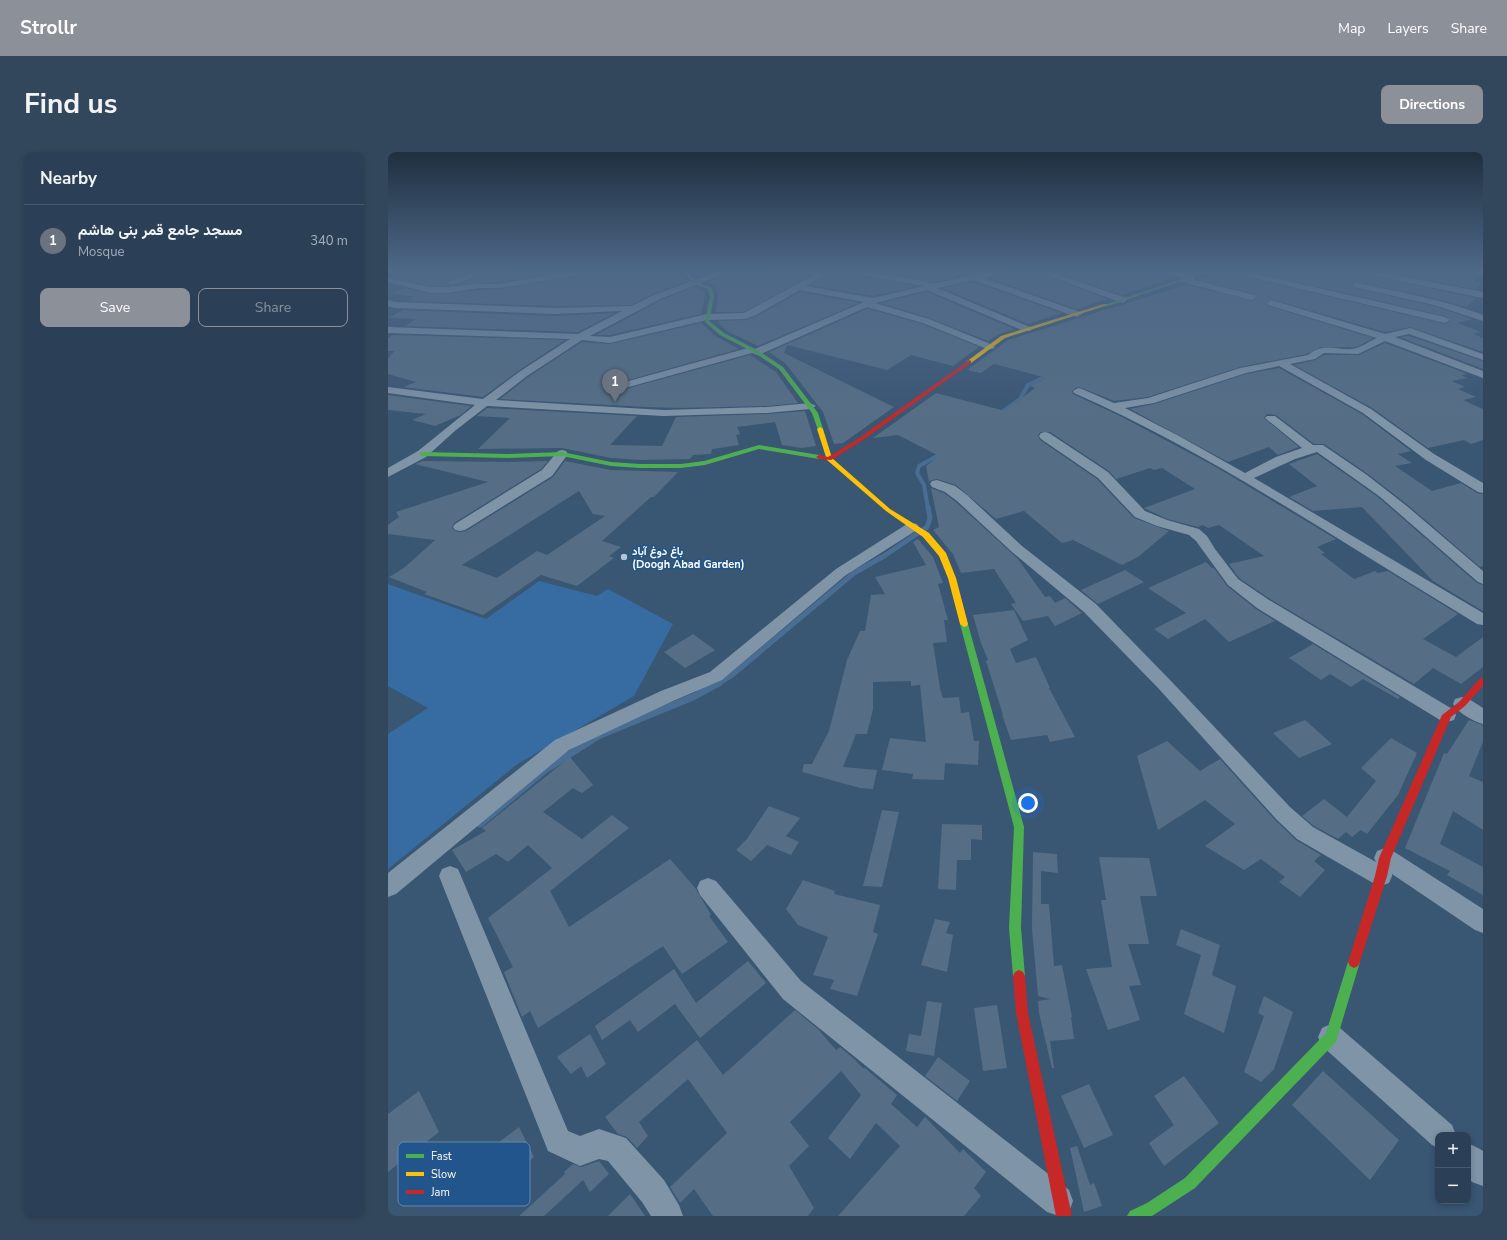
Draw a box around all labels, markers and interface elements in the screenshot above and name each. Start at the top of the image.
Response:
text: Strollr [20,15,77,41]
text: Map [1338,19,1365,38]
text: Layers [1387,19,1429,38]
text: Share [1451,19,1487,38]
text: Find us [24,85,118,123]
button: Directions [1381,85,1483,124]
text: Nearby [40,167,97,190]
text: مسجد جامع قمر بنی هاشم [78,220,242,240]
text: 1 [49,232,57,250]
text: 340 m [310,232,348,250]
text: Mosque [78,243,124,261]
button: Save [40,288,190,327]
button: Share [198,288,348,327]
pin: 1 [602,369,628,402]
place label: باغ دوغ آباد (Doogh Abad Garden) [632,544,745,572]
marker: باغ دوغ آباد (Doogh Abad Garden) [619,552,629,562]
your location [1018,793,1038,813]
map controls [1435,1132,1471,1204]
button: + [1435,1132,1471,1168]
legend [398,1142,530,1206]
text: Fast [431,1149,452,1164]
text: Slow [431,1167,456,1182]
button: − [1435,1168,1471,1204]
text: Jam [430,1185,450,1200]

